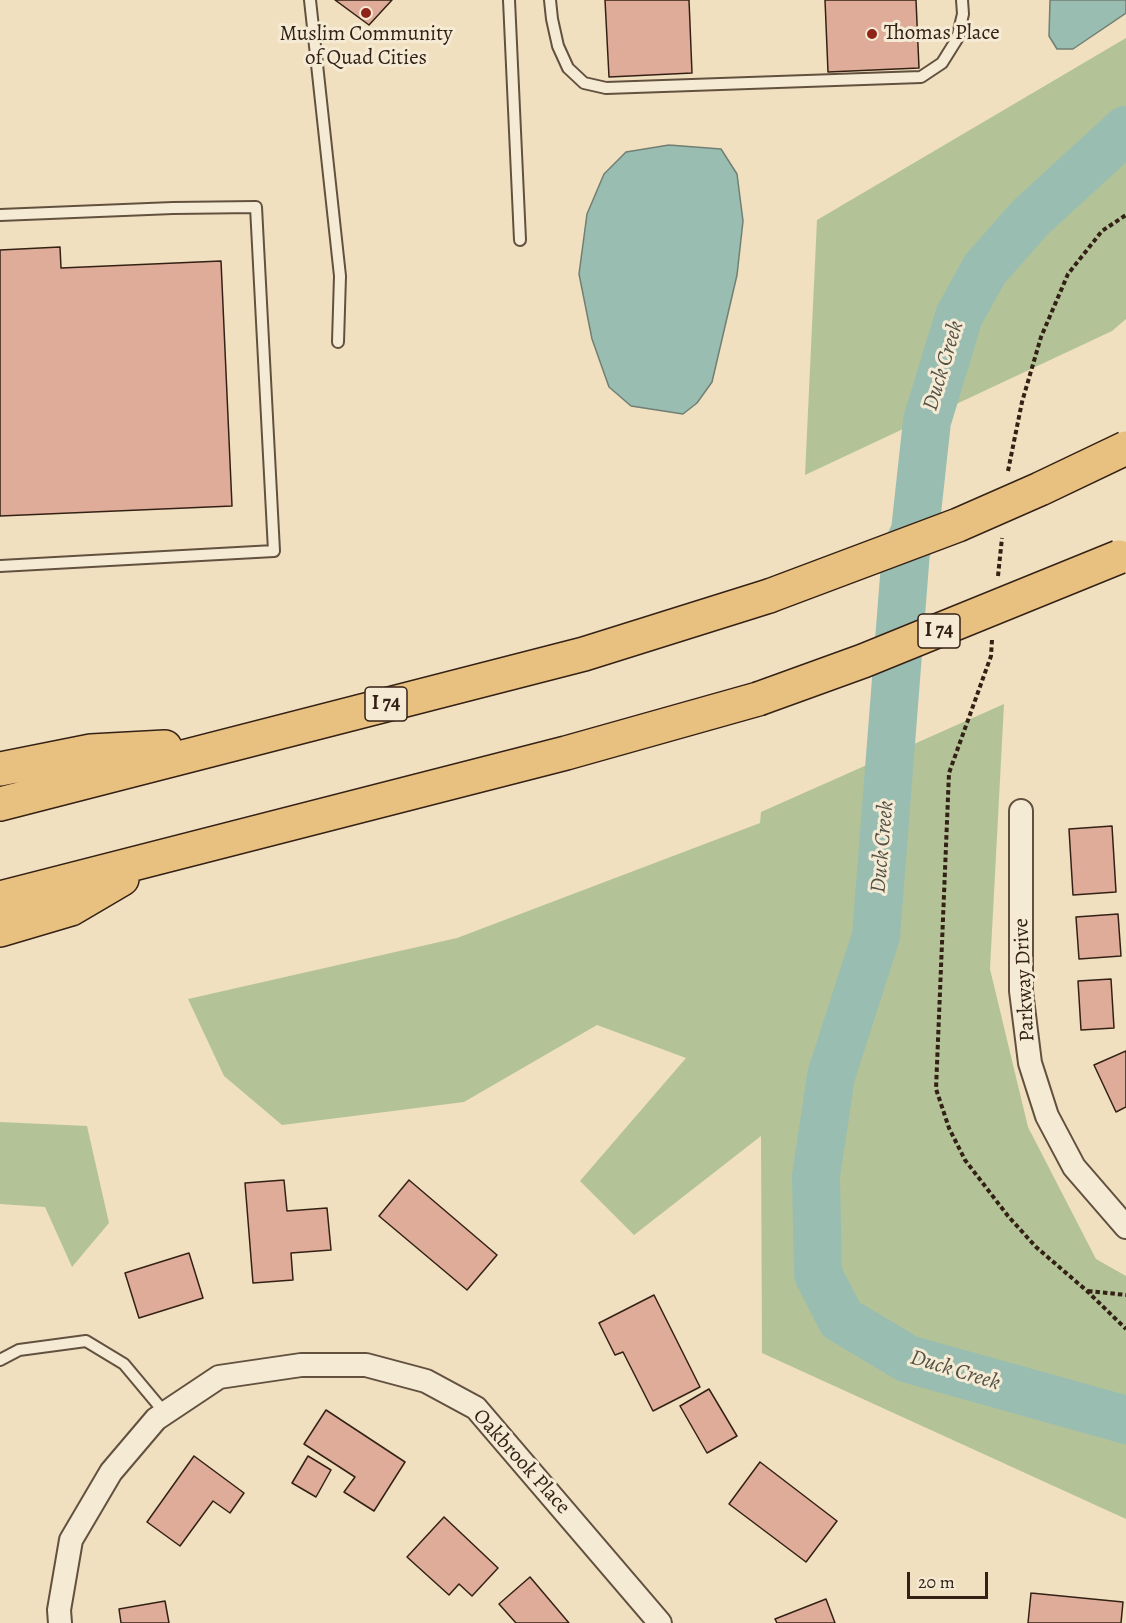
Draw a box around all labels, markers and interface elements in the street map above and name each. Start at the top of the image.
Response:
marker: Muslim Community of Quad Cities [359,6,373,20]
place label: Thomas Place [884,21,1000,47]
place label: Muslim Community of Quad Cities [279,22,453,72]
marker: Thomas Place [865,27,879,41]
water label: Duck Creek [918,318,970,414]
road number: I 74 [918,614,960,648]
road number: I 74 [365,687,407,721]
water label: Duck Creek [866,800,900,894]
street label: Parkway Drive [1009,917,1041,1043]
water label: Duck Creek [907,1345,1003,1397]
street label: Oakbrook Place [467,1404,575,1520]
scale bar [910,1560,991,1598]
text: 20 m [918,1570,955,1594]

